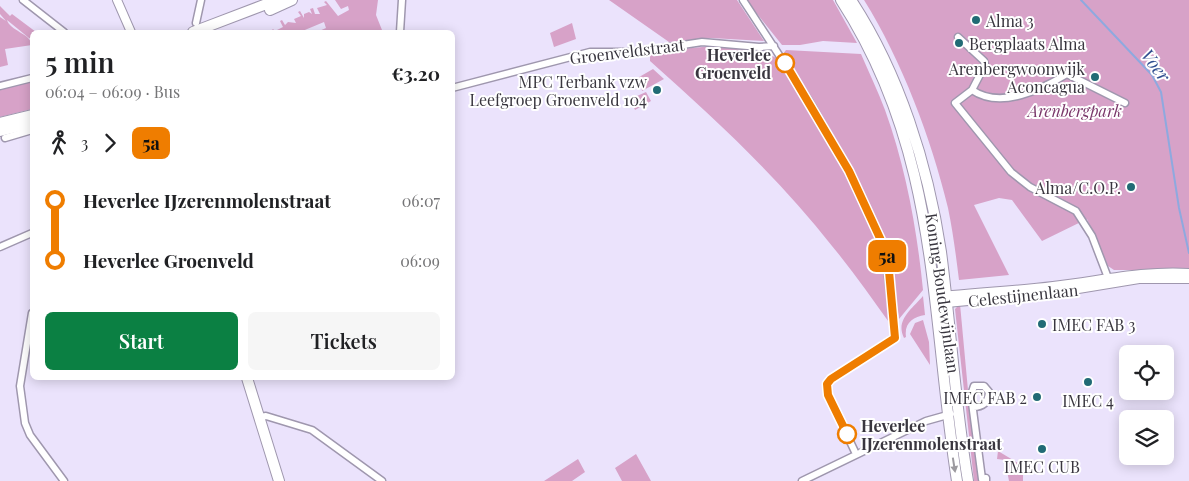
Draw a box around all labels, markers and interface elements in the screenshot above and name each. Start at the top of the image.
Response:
place label: Alma 3 [985,10,1034,31]
marker: Alma 3 [970,14,982,26]
place label: Bergplaats Alma [969,33,1086,54]
street label: Groenveldstraat [568,34,686,68]
marker: Bergplaats Alma [953,37,965,49]
text: 5 min [45,43,115,80]
place label: Heverlee Groenveld [695,44,771,83]
water label: Voer [1136,44,1177,87]
marker: Heverlee Groenveld [775,53,795,73]
place label: Arenbergwoonwijk Aconcagua [948,58,1085,97]
text: €3.20 [392,60,440,86]
place label: MPC Terbank vzw Leefgroep Groenveld 104 [469,71,648,110]
marker: Arenbergwoonwijk Aconcagua [1089,71,1101,83]
text: 06:04 – 06:09 · Bus [45,81,180,102]
marker: MPC Terbank vzw Leefgroep Groenveld 104 [651,84,663,96]
park label: Arenbergpark [1026,100,1122,121]
icon: walk [45,129,73,157]
icon: forward [96,129,124,157]
text: 5a [142,131,160,155]
text: 3 [81,132,88,153]
place label: Alma/C.O.P. [1034,177,1121,198]
marker: Alma/C.O.P. [1125,181,1137,193]
text: Heverlee IJzerenmolenstraat [83,187,331,213]
text: 06:07 [402,190,440,211]
street label: Koning Boudewijnlaan [921,212,965,375]
line badge: 5a [864,240,910,272]
text: 5a [878,244,896,268]
text: Heverlee Groenveld [83,247,254,273]
text: 06:09 [400,250,440,271]
street label: Celestijnenlaan [967,279,1080,311]
button: Start [45,312,238,370]
button: Tickets [248,312,440,370]
place label: IMEC FAB 3 [1052,314,1135,335]
marker: IMEC FAB 3 [1036,318,1048,330]
map controls [1119,345,1174,465]
button: locate [1119,345,1174,400]
marker: IMEC 4 [1082,376,1094,388]
place label: IMEC FAB 2 [943,387,1027,408]
place label: IMEC 4 [1062,390,1114,411]
marker: IMEC FAB 2 [1031,391,1043,403]
button: layers [1119,410,1174,465]
place label: Heverlee IJzerenmolenstraat [861,415,1002,454]
marker: Heverlee IJzerenmolenstraat [837,424,857,444]
marker: IMEC CUB [1036,443,1048,455]
place label: IMEC CUB [1004,456,1080,477]
one-way arrow [950,458,958,474]

